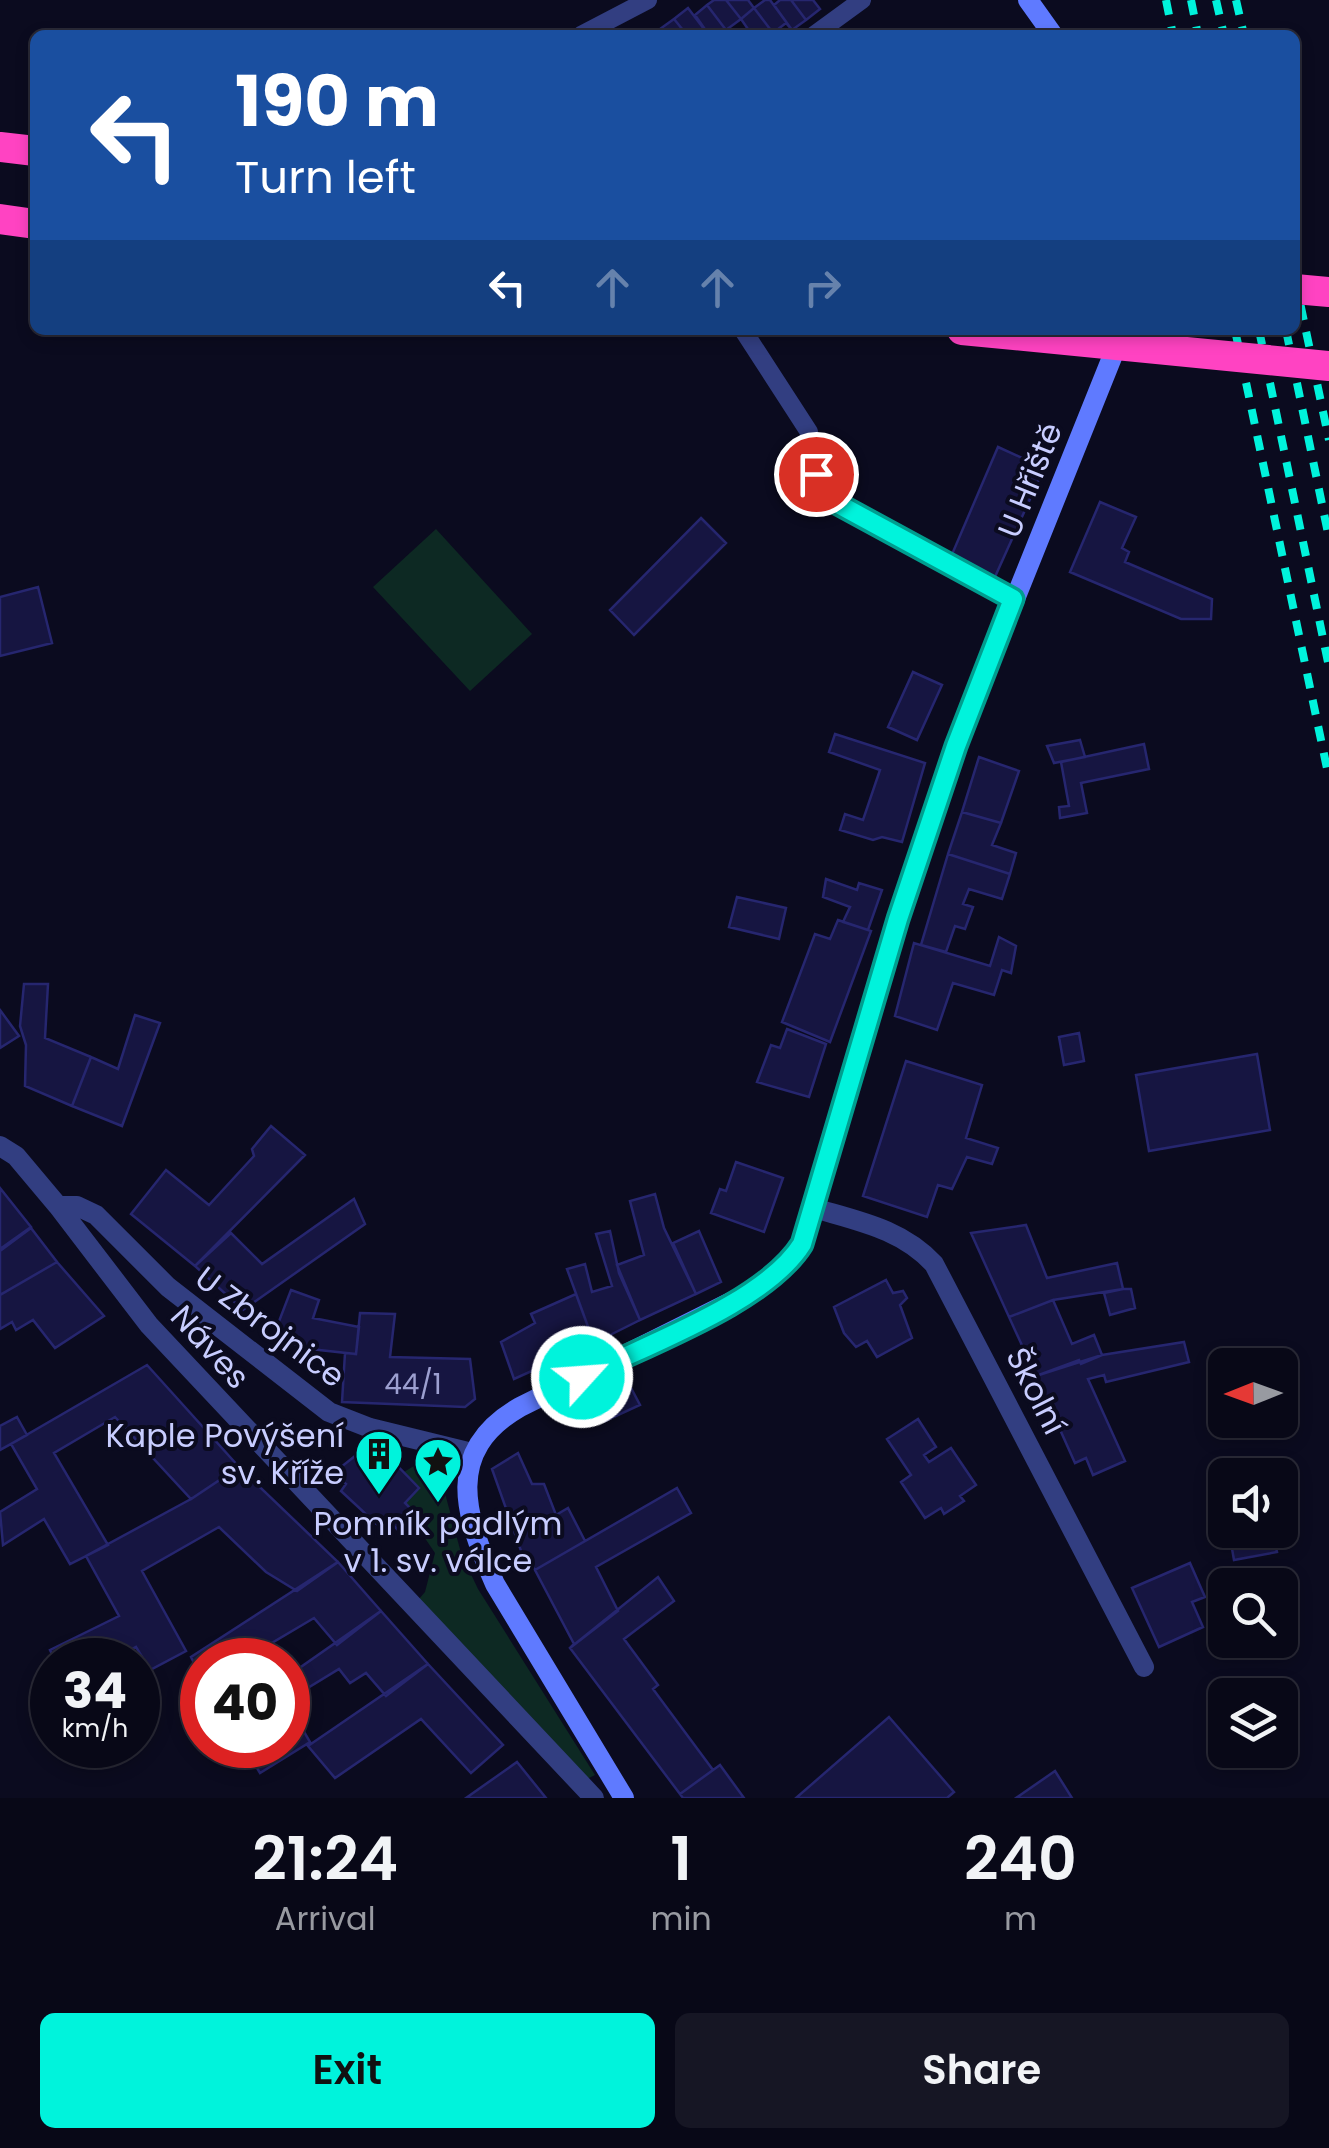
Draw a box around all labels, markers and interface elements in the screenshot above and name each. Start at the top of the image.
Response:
text: 190 m [235,52,439,151]
icon: left [70,70,200,200]
text: Turn left [235,146,416,209]
icon: left [480,260,535,315]
icon: ahead [585,260,640,315]
icon: ahead [690,260,745,315]
icon: right [795,260,850,315]
street label: U Hřiště [986,416,1073,544]
pin [774,432,859,517]
icon: arrive [789,447,844,502]
street label: U Zbrojnice [186,1255,355,1398]
street label: Náves [161,1295,260,1398]
position arrow [530,1325,634,1429]
street label: Školní [996,1340,1077,1442]
north arrow [1208,1348,1298,1438]
map controls [1208,1348,1298,1768]
house number: 44/1 [384,1365,442,1404]
place label: Kaple Povýšení sv. Kříže [105,1413,344,1495]
building icon: Kaple Povýšení sv. Kříže [353,1428,405,1496]
place icon: Pomník padlým v 1. sv. válce [412,1436,464,1504]
button: sound [1208,1458,1298,1548]
place label: Pomník padlým v 1. sv. válce [313,1501,563,1583]
button: search [1208,1568,1298,1658]
speed limit sign: 40 [180,1638,310,1768]
text: 34 [63,1655,127,1726]
button: layers [1208,1678,1298,1768]
text: km/h [62,1711,128,1746]
text: 21:24 [252,1817,398,1901]
text: 1 [670,1817,692,1901]
text: 240 [964,1817,1077,1901]
text: Arrival [275,1896,376,1941]
text: min [650,1896,712,1941]
text: m [1004,1896,1037,1941]
button: Exit [40,2013,655,2128]
button: Share [675,2013,1289,2128]

